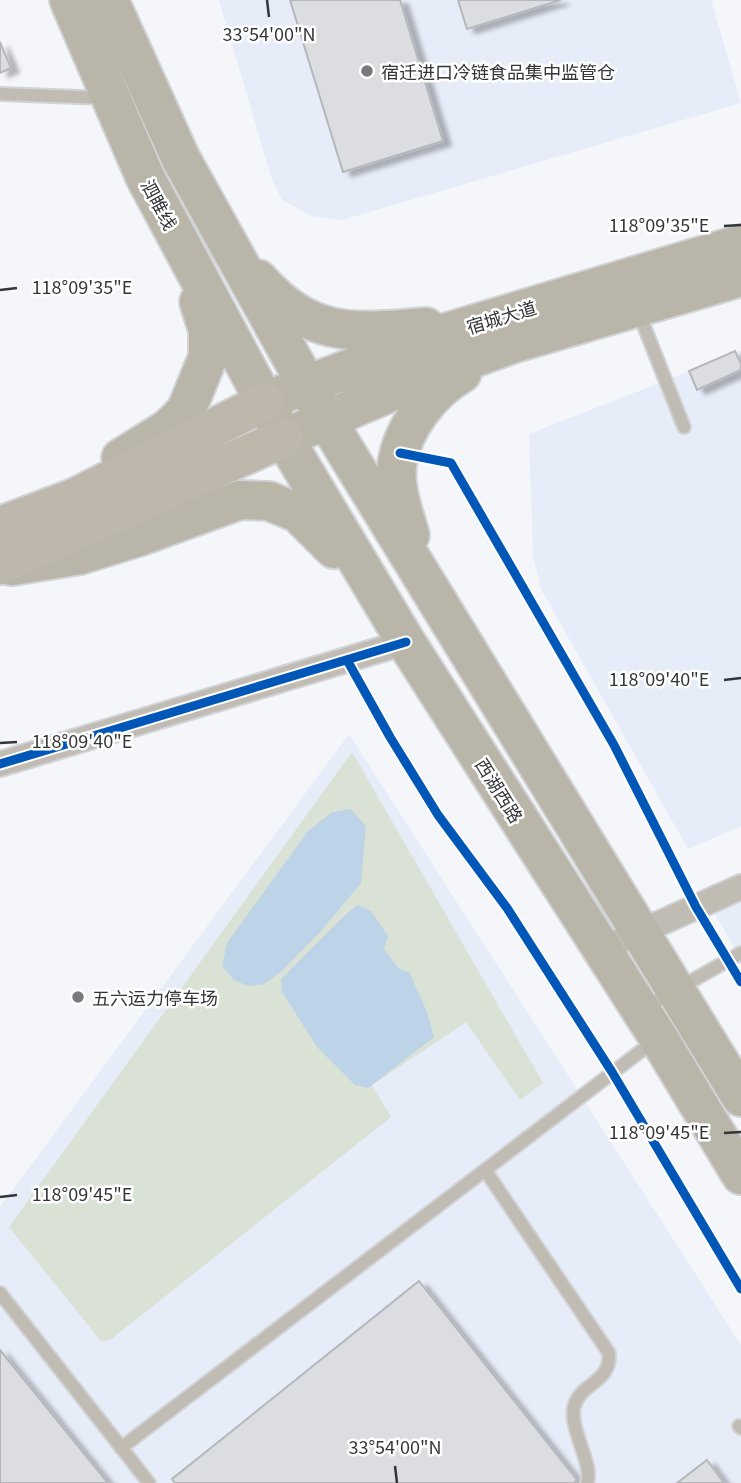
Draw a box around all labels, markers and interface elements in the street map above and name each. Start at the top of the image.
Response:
text: 33°54'00"N [222,20,316,46]
place label: 宿迁进口冷链食品集中监管仓 [381,58,615,84]
marker: 宿迁进口冷链食品集中监管仓 [359,63,375,79]
street label: 泗睢线 [136,174,184,234]
text: 118°09'35"E [609,211,709,237]
text: 118°09'35"E [32,273,132,299]
street label: 宿城大道 [463,293,539,339]
text: 118°09'40"E [609,665,709,691]
text: 118°09'40"E [32,727,132,753]
street label: 西湖西路 [470,753,530,827]
place label: 五六运力停车场 [92,984,218,1010]
marker: 五六运力停车场 [70,989,86,1005]
text: 118°09'45"E [609,1118,709,1144]
text: 118°09'45"E [32,1180,132,1206]
text: 33°54'00"N [348,1433,442,1459]

